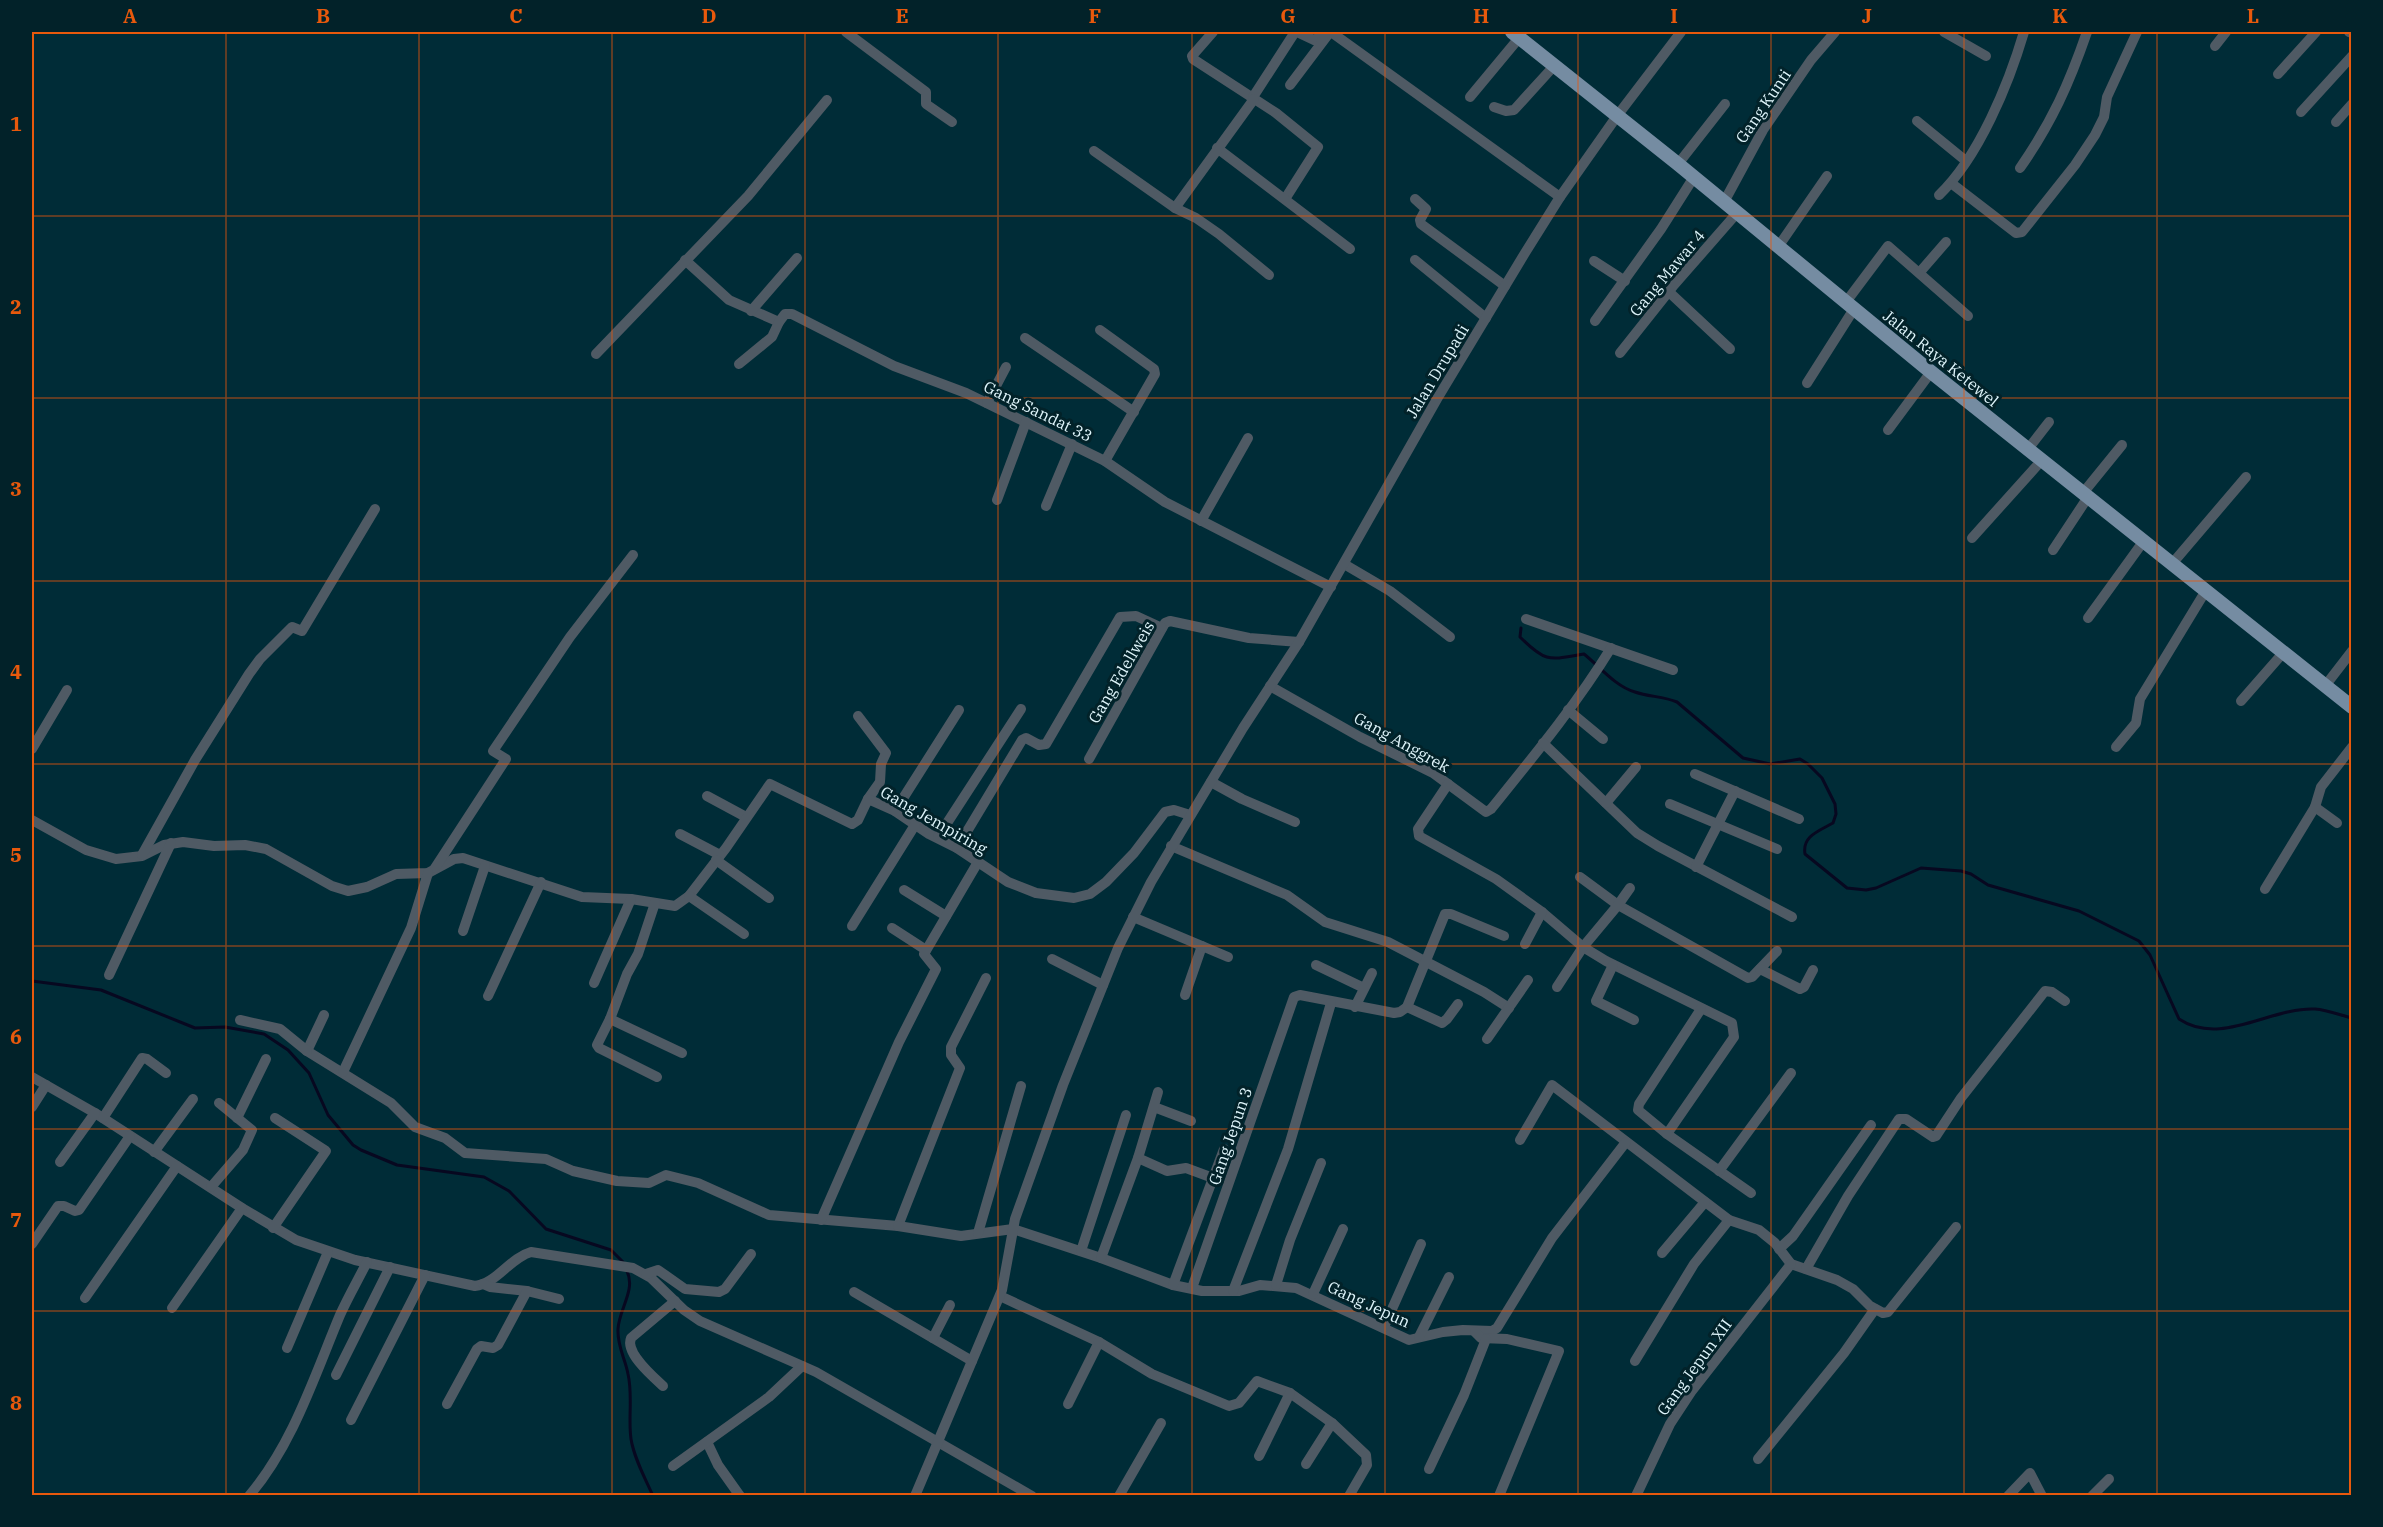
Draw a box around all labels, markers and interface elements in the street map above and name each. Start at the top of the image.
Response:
text: A [123,2,137,29]
text: B [316,2,330,29]
text: C [509,2,523,29]
text: D [701,2,717,29]
text: E [895,2,909,29]
text: F [1089,2,1101,29]
text: G [1280,2,1296,29]
text: H [1473,2,1489,29]
text: I [1670,2,1678,29]
text: J [1862,2,1872,29]
text: K [2052,2,2068,29]
text: L [2247,2,2259,29]
street label: Gang Kunti [1731,65,1795,147]
text: 1 [10,110,22,137]
street label: Gang Mawar 4 [1625,226,1709,320]
text: 2 [10,293,22,320]
street label: Jalan Raya Ketewel [1879,305,2003,411]
street label: Jalan Drupadi [1401,321,1473,421]
street label: Gang Sandat 33 [980,376,1096,446]
text: 3 [10,475,22,502]
street label: Gang Edellweis [1084,617,1158,727]
text: 4 [10,658,22,685]
street label: Gang Anggrek [1350,707,1454,777]
street label: Gang Jempiring [877,781,991,859]
text: 5 [10,841,22,868]
text: 6 [10,1023,22,1050]
street label: Gang Jepun 3 [1204,1084,1256,1188]
text: 7 [10,1206,22,1233]
street label: Gang Jepun [1325,1276,1413,1332]
street label: Gang Jepun XII [1652,1315,1736,1419]
text: 8 [10,1389,22,1416]

